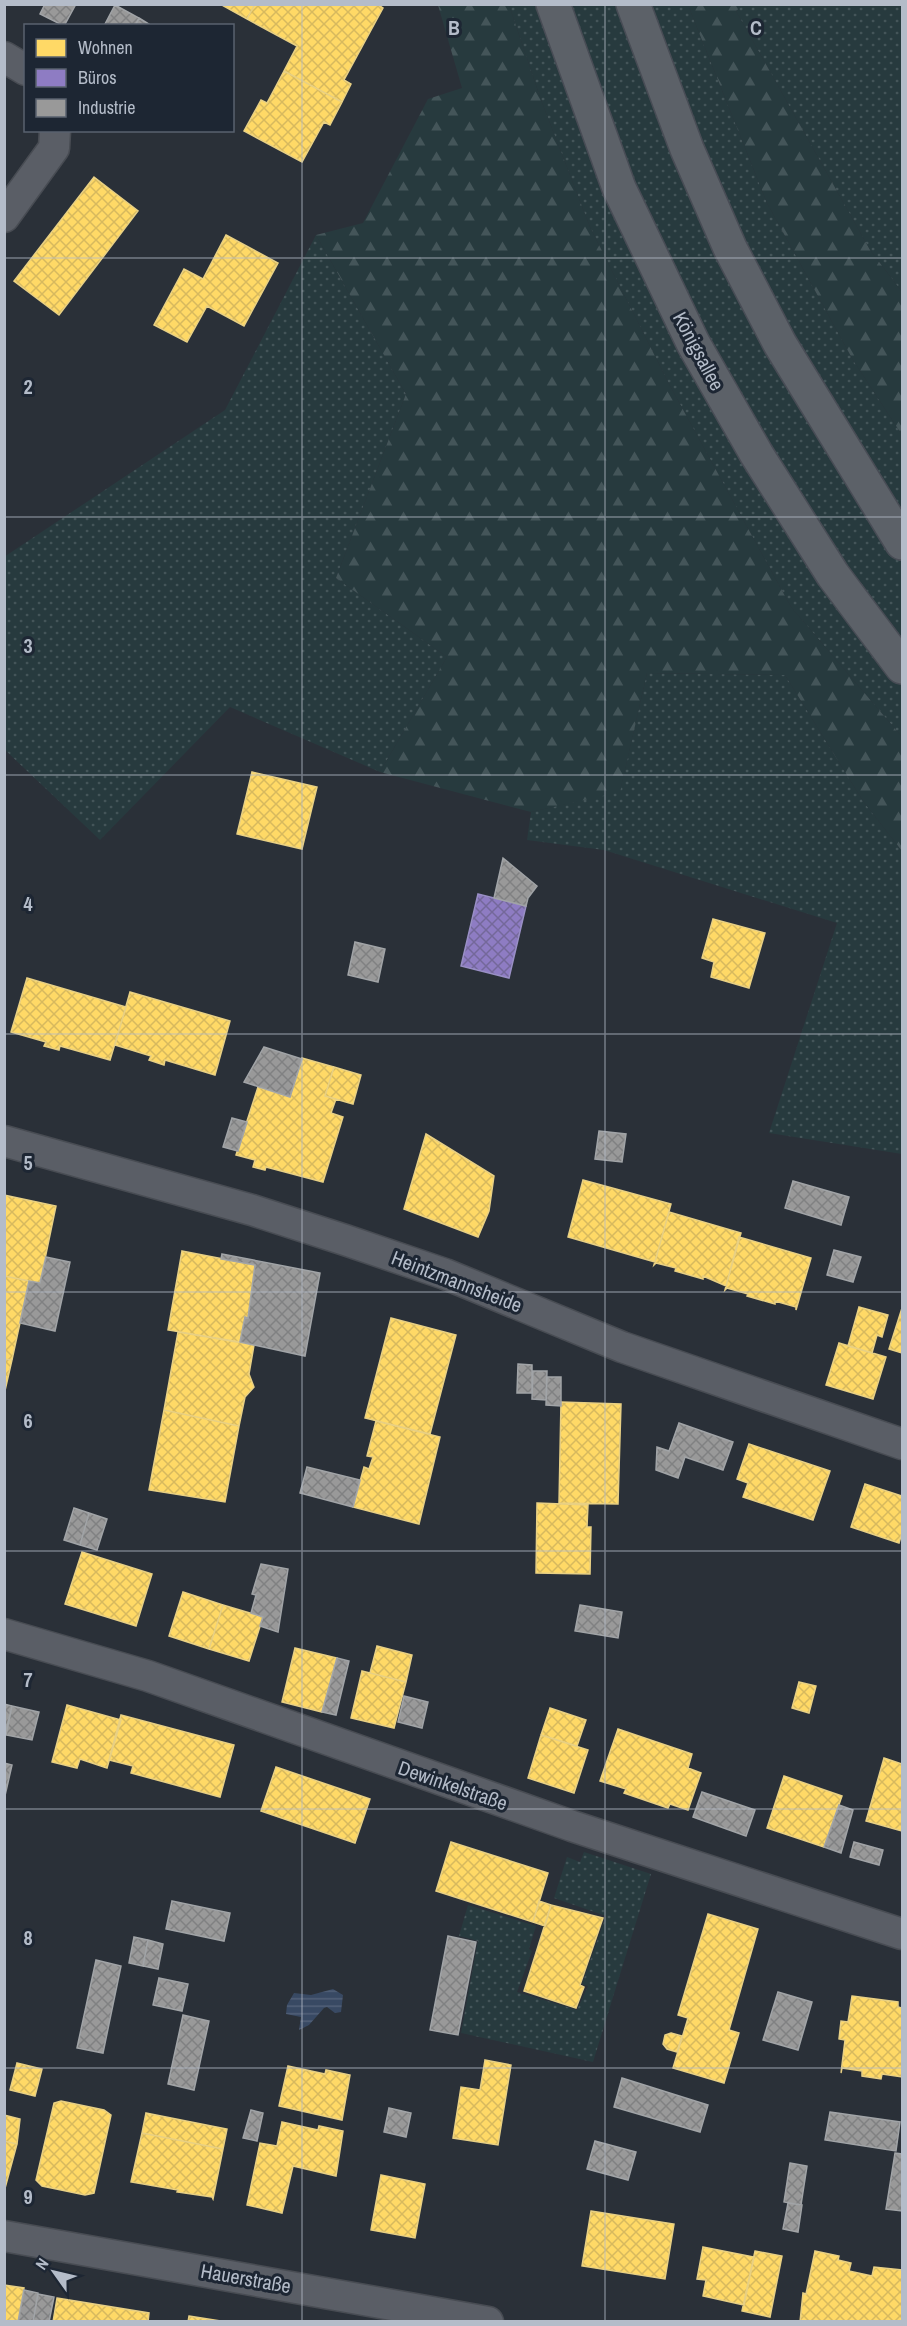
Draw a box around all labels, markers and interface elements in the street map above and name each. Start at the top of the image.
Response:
text: B [448,14,460,41]
text: C [750,14,762,41]
legend [24,24,234,132]
text: Wohnen [78,35,133,60]
text: Büros [78,65,117,90]
text: Industrie [78,95,135,120]
street label: Königsallee [667,307,731,395]
text: 2 [23,373,33,400]
text: 3 [23,632,33,659]
text: 4 [23,890,33,917]
text: 5 [23,1149,33,1176]
street label: Heintzmannsheide [388,1244,526,1318]
text: 6 [23,1407,33,1434]
text: 7 [23,1666,33,1693]
street label: Dewinkelstraße [395,1754,511,1816]
text: 8 [23,1924,33,1951]
text: 9 [23,2183,33,2210]
north arrow [24,2242,84,2302]
text: N [30,2254,53,2274]
street label: Hauerstraße [199,2257,293,2299]

